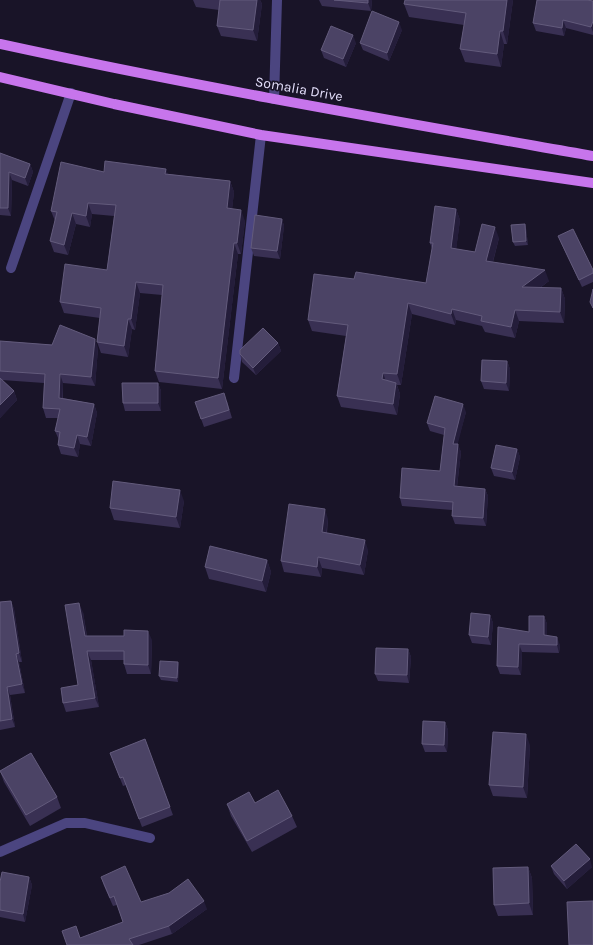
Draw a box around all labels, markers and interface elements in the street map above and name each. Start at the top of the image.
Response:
street label: Somalia Drive [254,73,344,105]

